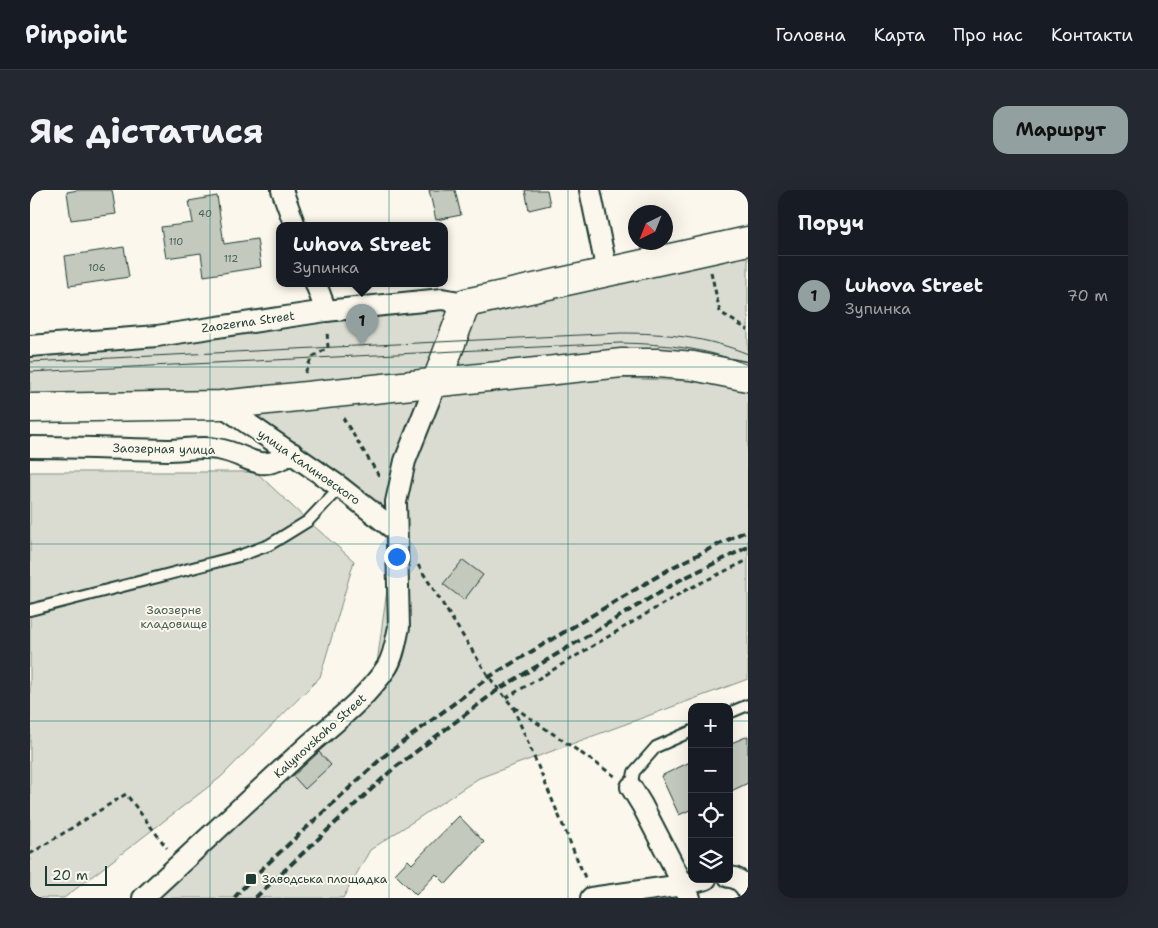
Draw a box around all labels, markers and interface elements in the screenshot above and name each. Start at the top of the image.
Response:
text: Pinpoint [25,19,127,51]
text: Головна [775,23,846,47]
text: Карта [874,23,925,47]
text: Про нас [953,23,1023,47]
text: Контакти [1051,23,1133,47]
button: Маршрут [993,106,1128,154]
text: Як дістатися [30,107,264,154]
north arrow [628,205,673,250]
house number: 40 [198,207,212,220]
text: Поруч [798,209,864,237]
popup [276,222,448,287]
text: Luhova Street [293,232,431,257]
house number: 110 [169,235,183,248]
house number: 112 [224,252,238,265]
text: Зупинка [293,257,359,278]
house number: 106 [88,261,106,274]
text: Luhova Street [845,273,983,298]
text: 1 [810,285,818,306]
text: 70 m [1067,285,1108,306]
text: Зупинка [845,298,911,319]
pin: 1 [346,304,378,345]
street label: Zaozerna Street [200,308,296,336]
street label: улица Калиновского [255,426,363,508]
street label: Заозерная улица [113,440,216,458]
your location [384,544,410,570]
park label: Заозерне кладовище [140,602,208,632]
street label: Kalynovskoho Street [270,690,370,782]
map controls [688,703,733,883]
button: + [688,703,733,748]
button: − [688,748,733,793]
button: locate [688,793,733,838]
button: layers [688,838,733,883]
scale bar [45,863,108,886]
text: 20 m [52,866,88,884]
place label: Заводська площадка [262,871,388,887]
marker: Заводська площадка [244,872,258,886]

